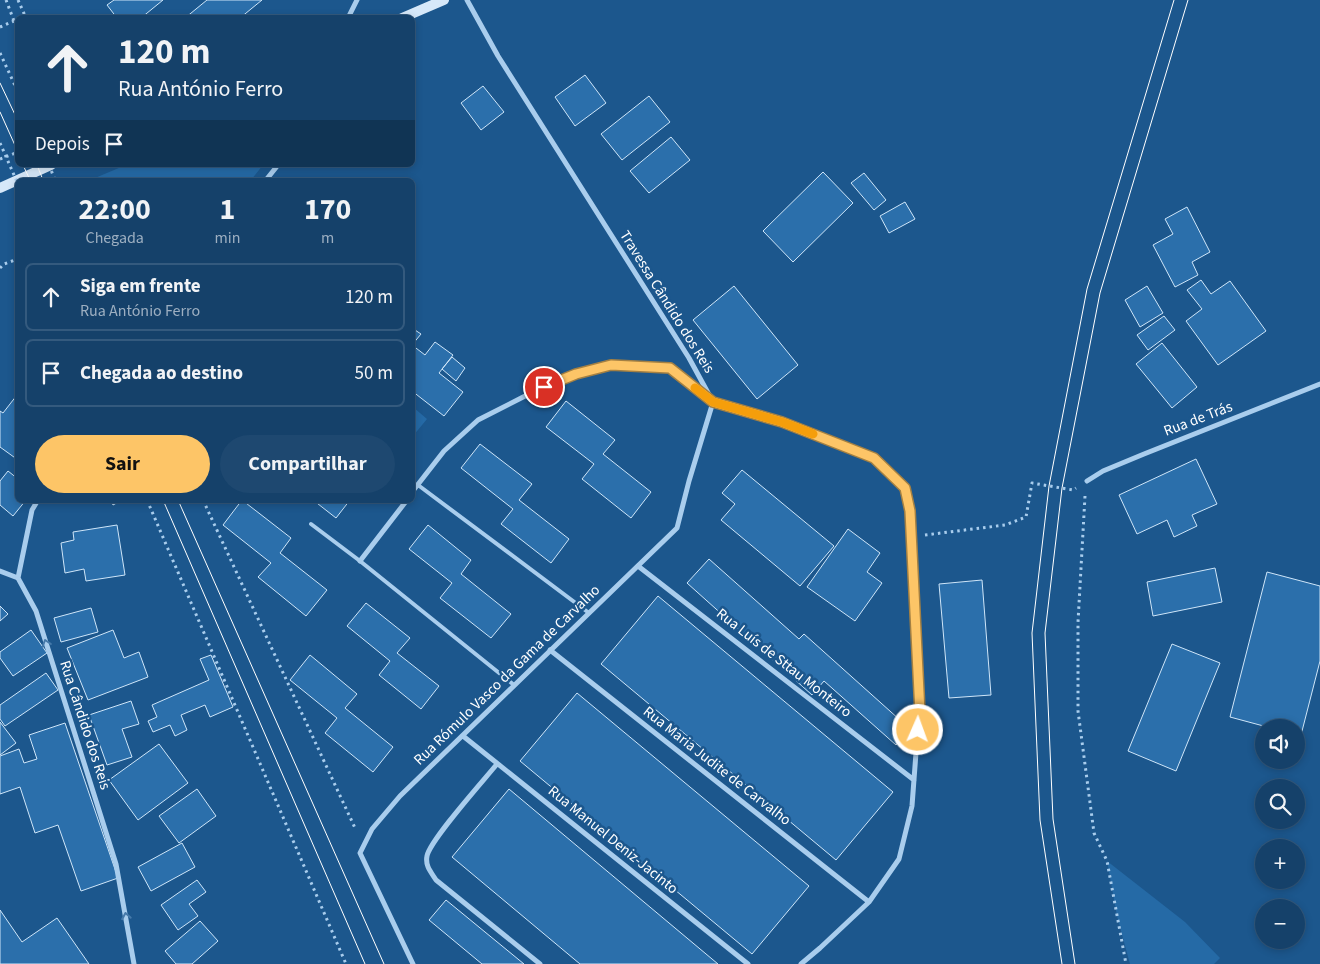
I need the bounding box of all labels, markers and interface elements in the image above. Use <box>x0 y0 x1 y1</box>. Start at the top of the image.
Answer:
text: 120 m <box>118 27 210 77</box>
icon: ahead <box>35 35 100 100</box>
text: Rua António Ferro <box>118 73 283 105</box>
icon: arrive <box>100 130 128 158</box>
text: Depois <box>35 131 90 158</box>
text: 22:00 <box>79 188 151 231</box>
text: 1 <box>219 188 235 231</box>
text: 170 <box>304 188 351 231</box>
text: Chegada <box>86 227 144 249</box>
text: min <box>214 227 240 249</box>
text: m <box>321 227 334 249</box>
street label: Travessa Cândido dos Reis <box>614 227 720 377</box>
text: Siga em frente <box>80 273 201 300</box>
icon: ahead <box>37 283 65 311</box>
text: 120 m <box>345 284 393 311</box>
text: Rua António Ferro <box>80 300 200 322</box>
icon: arrive <box>37 359 65 387</box>
text: Chegada ao destino <box>80 360 243 387</box>
text: 50 m <box>355 360 393 387</box>
pin <box>523 366 565 408</box>
icon: arrive <box>530 373 558 401</box>
street label: Rua de Trás <box>1161 396 1235 442</box>
button: Sair <box>35 435 210 493</box>
button: Compartilhar <box>220 435 395 493</box>
street label: Rua Rómulo Vasco da Gama de Carvalho <box>409 580 605 770</box>
street label: Rua Luís de Sttau Monteiro <box>712 603 856 723</box>
one-way arrow <box>42 639 52 647</box>
street label: Rua Cândido dos Reis <box>54 658 116 792</box>
street label: Rua Maria Judite de Carvalho <box>639 701 795 831</box>
position arrow <box>891 703 943 755</box>
map controls <box>1255 719 1305 949</box>
button: sound <box>1255 719 1305 769</box>
button: search <box>1255 779 1305 829</box>
street label: Rua Manuel Deniz-Jacinto <box>543 781 683 899</box>
button: + <box>1255 839 1305 889</box>
button: − <box>1255 899 1305 949</box>
one-way arrow <box>121 912 131 920</box>

